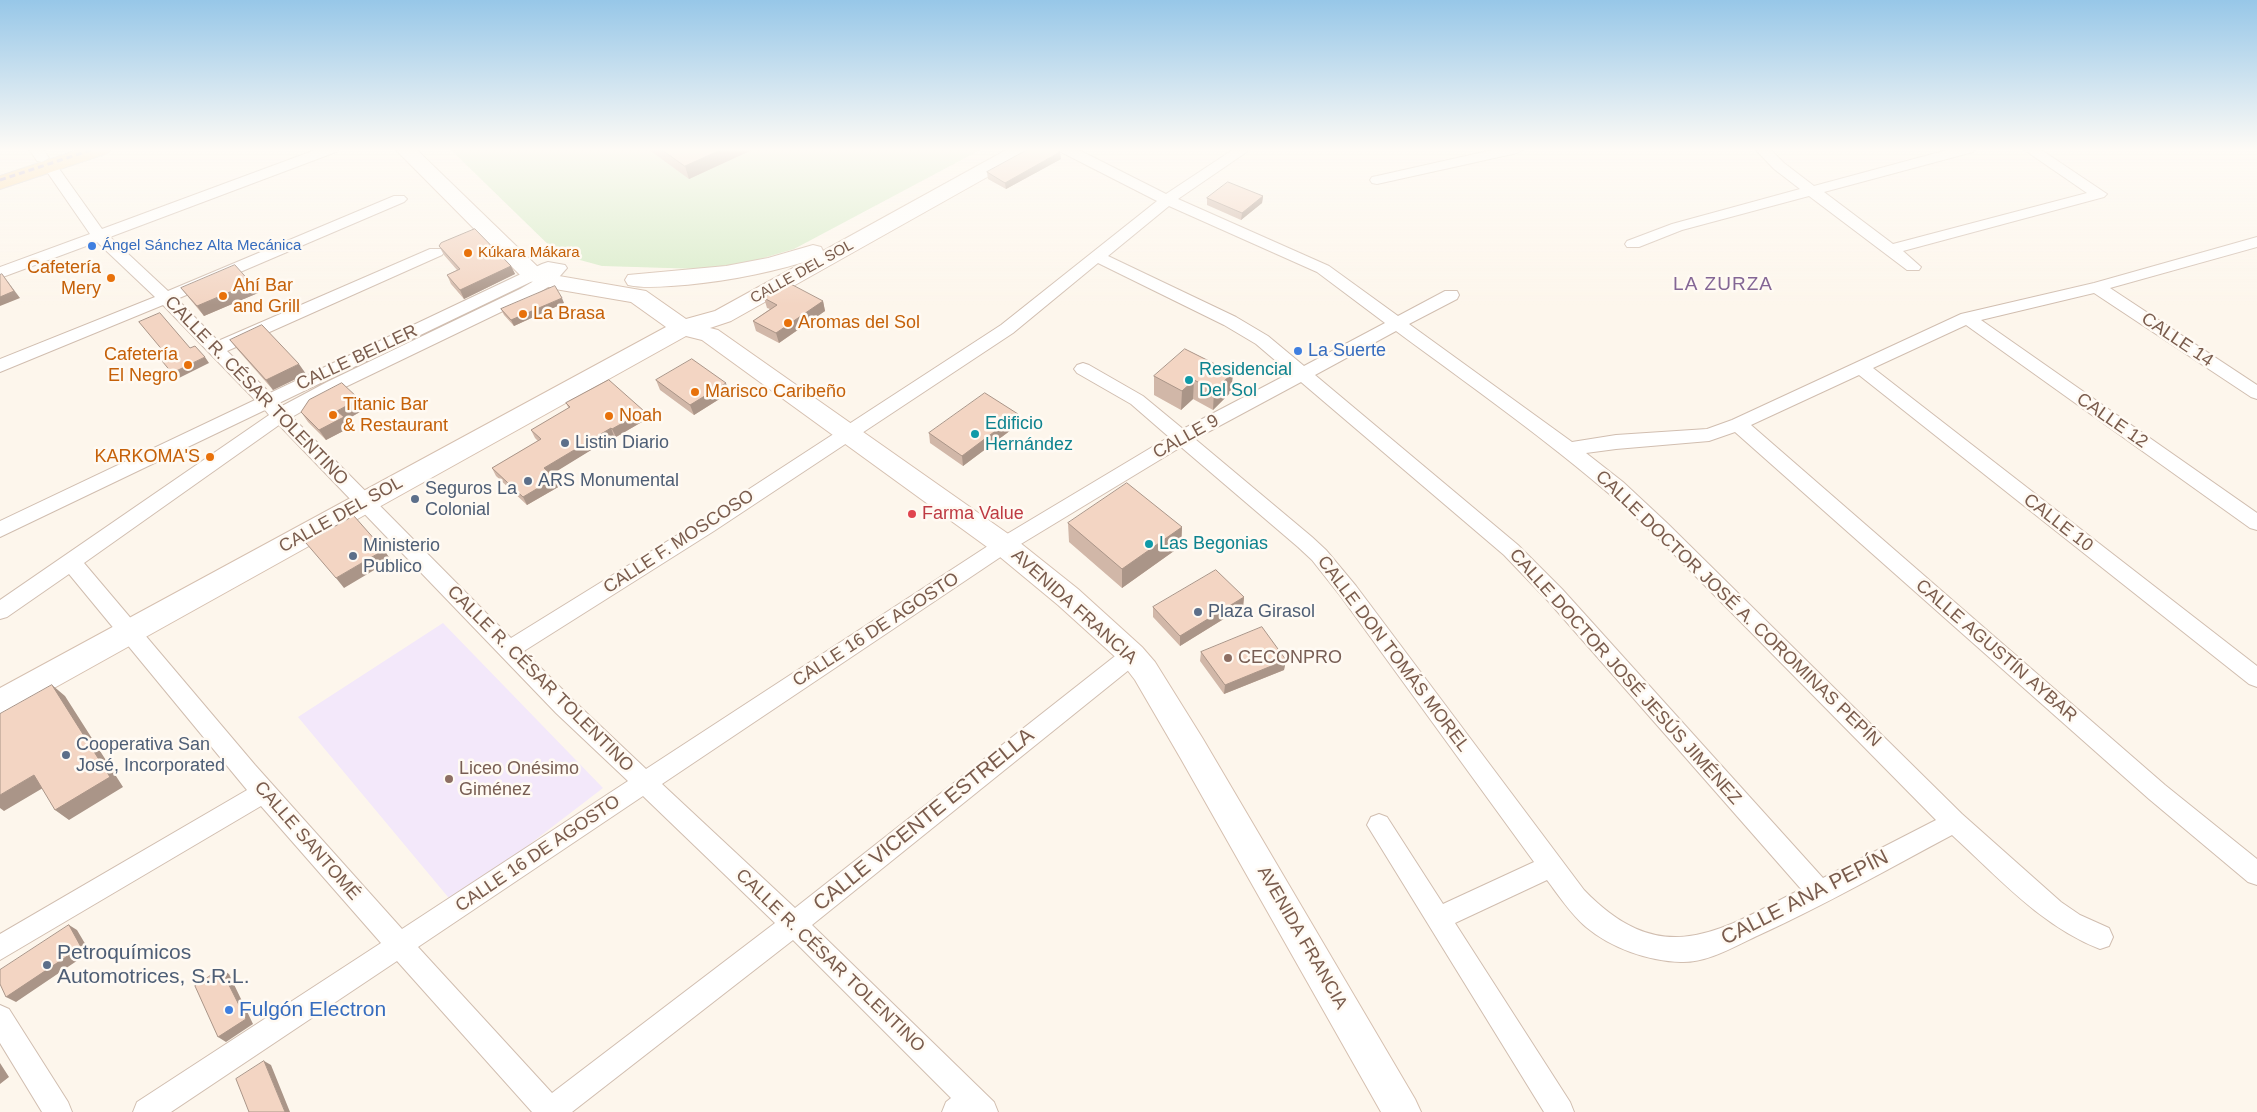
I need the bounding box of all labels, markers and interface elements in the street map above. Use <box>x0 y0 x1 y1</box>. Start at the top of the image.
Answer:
street label: CALLE DEL SOL <box>747 236 857 308</box>
place label: Ángel Sánchez Alta Mecánica <box>102 237 301 255</box>
marker: Ángel Sánchez Alta Mecánica <box>86 240 98 252</box>
place label: Kúkara Mákara <box>478 244 580 262</box>
marker: Kúkara Mákara <box>462 247 474 259</box>
place label: Cafetería Mery <box>27 257 101 300</box>
marker: Cafetería Mery <box>105 272 117 284</box>
district label: LA ZURZA <box>1672 274 1774 296</box>
place label: Ahí Bar and Grill <box>233 275 300 318</box>
marker: Ahí Bar and Grill <box>217 290 229 302</box>
street label: CALLE R. CÉSAR TOLENTINO <box>160 292 352 490</box>
place label: La Brasa <box>533 303 605 325</box>
marker: La Brasa <box>517 308 529 320</box>
street label: CALLE 14 <box>2137 308 2217 372</box>
place label: Aromas del Sol <box>798 312 920 334</box>
marker: Aromas del Sol <box>782 317 794 329</box>
street label: CALLE BELLER <box>293 321 421 395</box>
place label: La Suerte <box>1308 340 1386 362</box>
place label: Cafetería El Negro <box>104 344 178 386</box>
marker: La Suerte <box>1292 345 1304 357</box>
marker: Cafetería El Negro <box>182 359 194 371</box>
place label: Residencial Del Sol <box>1199 359 1292 402</box>
marker: Residencial Del Sol <box>1183 374 1195 386</box>
place label: Marisco Caribeño <box>705 381 846 403</box>
marker: Marisco Caribeño <box>689 386 701 398</box>
street label: CALLE 12 <box>2072 389 2152 453</box>
place label: Titanic Bar & Restaurant <box>343 394 448 436</box>
place label: Noah <box>619 405 662 427</box>
marker: Titanic Bar & Restaurant <box>327 409 339 421</box>
marker: Noah <box>603 410 615 422</box>
street label: CALLE 9 <box>1149 410 1223 464</box>
place label: Edificio Hernández <box>985 413 1073 456</box>
marker: Edificio Hernández <box>969 428 981 440</box>
place label: Listin Diario <box>575 432 669 454</box>
marker: Listin Diario <box>559 437 571 449</box>
place label: KARKOMA'S <box>95 446 200 468</box>
marker: KARKOMA'S <box>204 451 216 463</box>
street label: CALLE DOCTOR JOSÉ A. COROMINAS PEPÍN <box>1591 466 1885 752</box>
place label: ARS Monumental <box>538 470 679 492</box>
street label: CALLE DEL SOL <box>275 472 407 558</box>
marker: ARS Monumental <box>522 475 534 487</box>
place label: Seguros La Colonial <box>425 478 517 520</box>
street label: CALLE F. MOSCOSO <box>600 485 758 599</box>
street label: CALLE 10 <box>2019 489 2097 557</box>
marker: Seguros La Colonial <box>409 493 421 505</box>
place label: Farma Value <box>922 503 1024 525</box>
marker: Farma Value <box>906 508 918 520</box>
place label: Las Begonias <box>1159 533 1268 555</box>
place label: Ministerio Publico <box>363 535 440 578</box>
marker: Las Begonias <box>1143 538 1155 550</box>
street label: AVENIDA FRANCIA <box>1007 545 1141 669</box>
street label: CALLE DOCTOR JOSÉ JESÚS JIMÉNEZ <box>1504 545 1746 809</box>
marker: Ministerio Publico <box>347 550 359 562</box>
street label: CALLE DON TOMÁS MOREL <box>1312 552 1474 756</box>
street label: CALLE 16 DE AGOSTO <box>789 568 963 692</box>
street label: CALLE AGUSTÍN AYBAR <box>1911 575 2081 727</box>
street label: CALLE R. CÉSAR TOLENTINO <box>442 581 638 777</box>
place label: Plaza Girasol <box>1208 601 1315 623</box>
marker: Plaza Girasol <box>1192 606 1204 618</box>
place label: CECONPRO <box>1238 647 1342 669</box>
marker: CECONPRO <box>1222 652 1234 664</box>
street label: CALLE VICENTE ESTRELLA <box>809 723 1039 917</box>
place label: Cooperativa San José, Incorporated <box>76 734 225 776</box>
marker: Cooperativa San José, Incorporated <box>60 749 72 761</box>
place label: Liceo Onésimo Giménez <box>459 758 579 801</box>
marker: Liceo Onésimo Giménez <box>443 773 455 785</box>
street label: CALLE SANTOMÉ <box>249 777 365 905</box>
street label: CALLE 16 DE AGOSTO <box>452 791 624 917</box>
street label: CALLE ANA PEPÍN <box>1717 845 1893 951</box>
street label: AVENIDA FRANCIA <box>1252 863 1352 1013</box>
street label: CALLE R. CÉSAR TOLENTINO <box>731 865 929 1057</box>
place label: Petroquímicos Automotrices, S.R.L. <box>57 940 250 990</box>
marker: Petroquímicos Automotrices, S.R.L. <box>41 959 53 971</box>
place label: Fulgón Electron <box>239 997 386 1023</box>
marker: Fulgón Electron <box>223 1004 235 1016</box>

